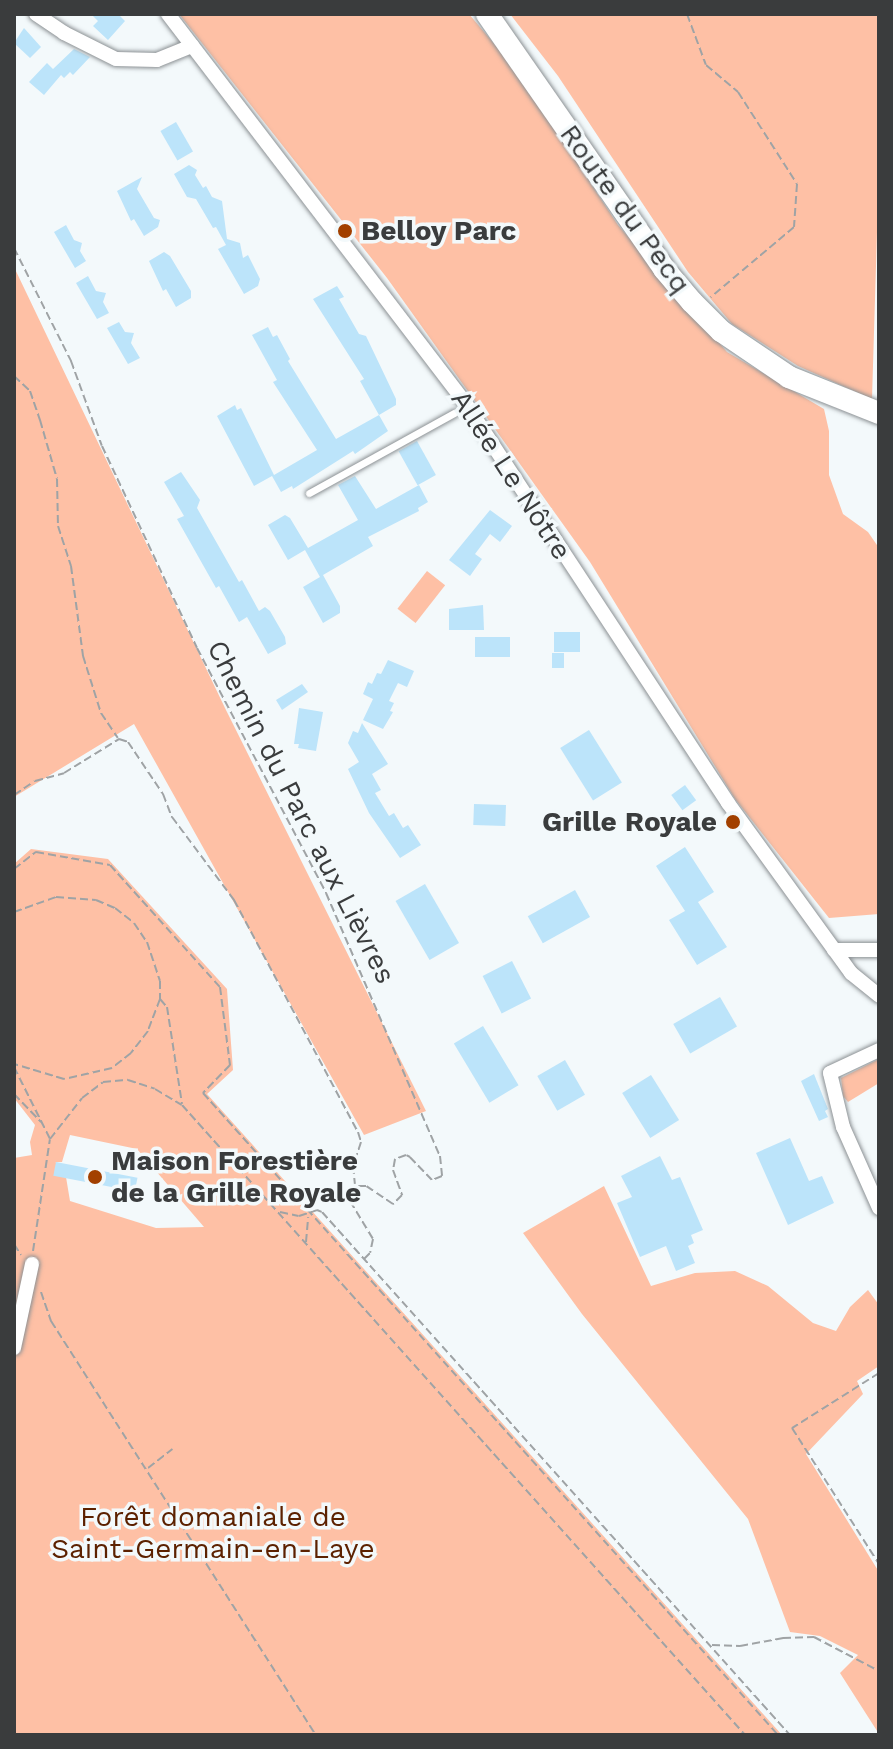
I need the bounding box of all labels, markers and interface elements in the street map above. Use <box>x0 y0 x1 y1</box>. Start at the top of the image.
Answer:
street label: Route du Pecq <box>553 118 697 300</box>
place label: Belloy Parc <box>361 214 517 248</box>
marker: Belloy Parc <box>336 222 354 240</box>
street label: Allée Le Nôtre <box>444 384 578 566</box>
street label: Chemin du Parc aux Lièvres <box>199 635 403 989</box>
place label: Grille Royale <box>542 805 717 839</box>
marker: Grille Royale <box>724 813 742 831</box>
place label: Maison Forestière de la Grille Royale <box>111 1144 361 1210</box>
marker: Maison Forestière de la Grille Royale <box>86 1168 104 1186</box>
park label: Forêt domaniale de Saint-Germain-en-Laye <box>51 1500 375 1566</box>

